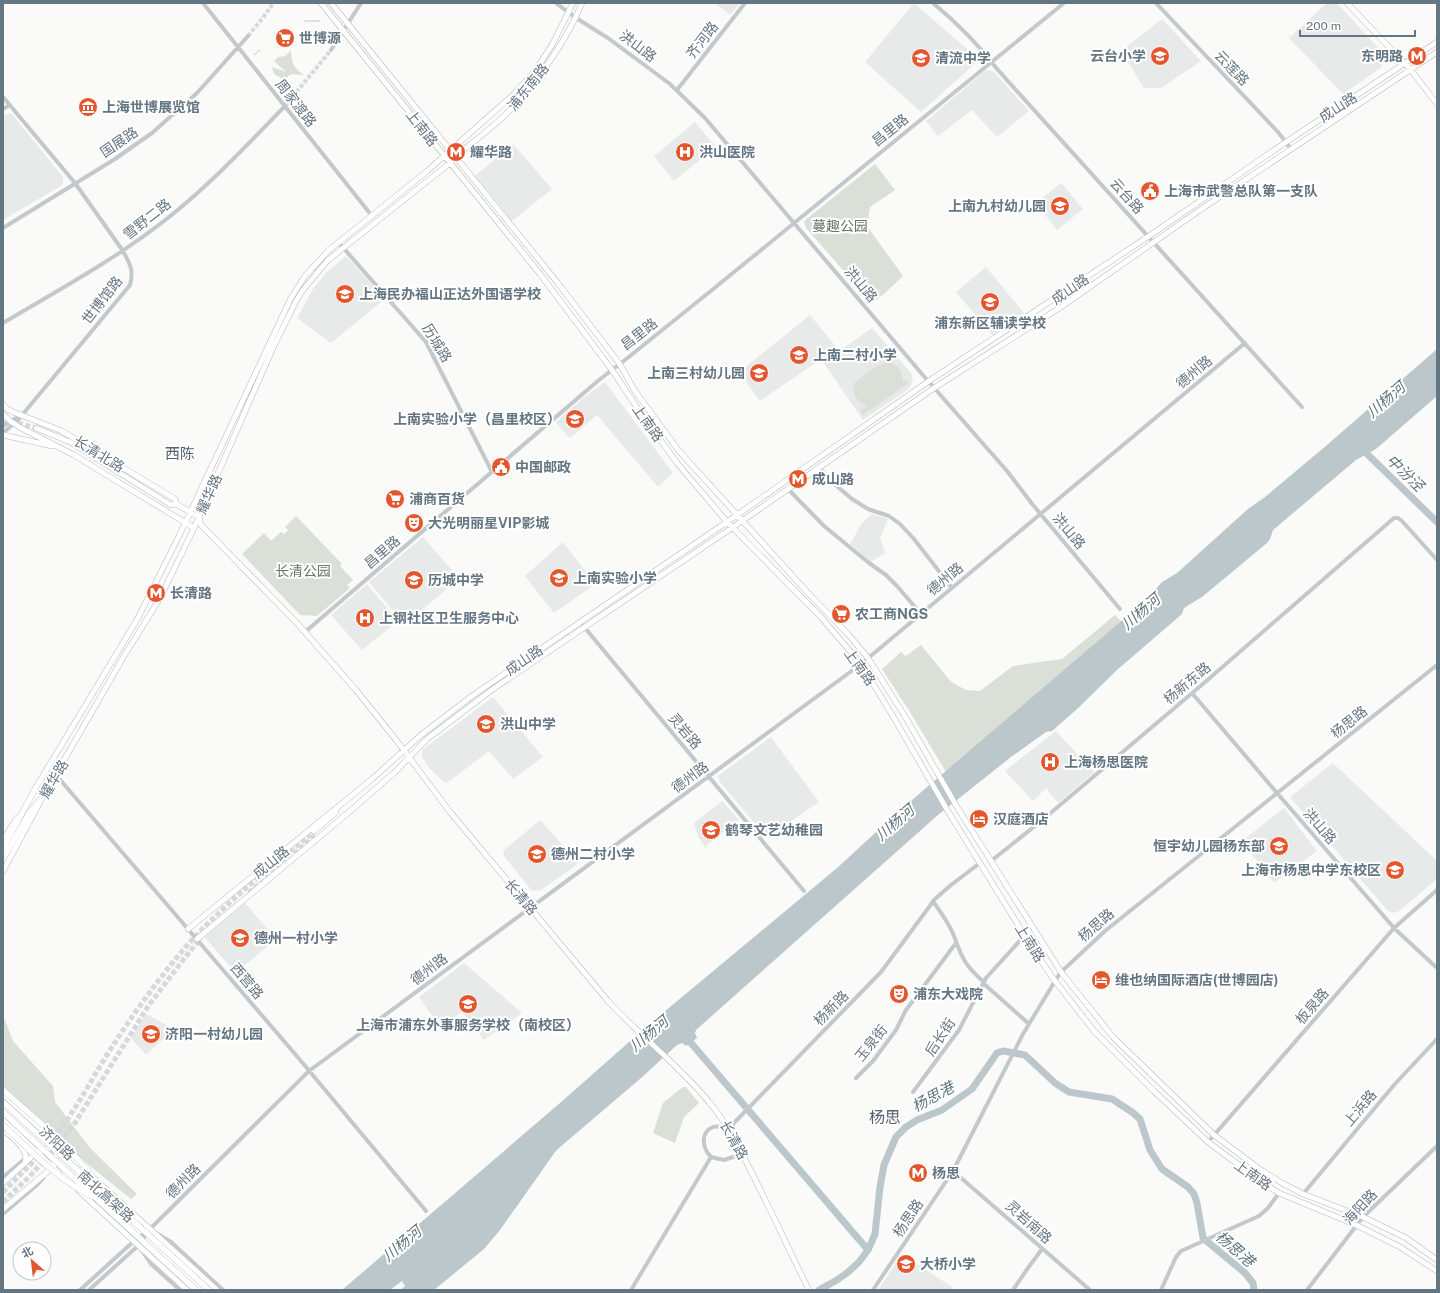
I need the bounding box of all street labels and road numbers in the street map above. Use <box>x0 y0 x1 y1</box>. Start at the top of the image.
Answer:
street label: 齐河路 <box>683 19 721 61</box>
street label: 洪山路 <box>616 27 660 65</box>
street label: 云莲路 <box>1212 47 1252 89</box>
street label: 浦东南路 <box>504 60 552 114</box>
street label: 周家渡路 <box>272 76 320 130</box>
street label: 成山路 <box>1316 89 1360 125</box>
street label: 上南路 <box>403 107 441 149</box>
street label: 昌里路 <box>869 111 911 149</box>
street label: 国展路 <box>97 124 141 160</box>
street label: 云台路 <box>1107 175 1147 217</box>
street label: 雪野二路 <box>120 195 174 243</box>
street label: 洪山路 <box>841 263 881 305</box>
street label: 成山路 <box>1048 271 1092 307</box>
street label: 世博馆路 <box>78 273 126 327</box>
street label: 昌里路 <box>618 315 660 353</box>
street label: 历城路 <box>419 321 455 365</box>
street label: 德州路 <box>1173 352 1215 392</box>
street label: 上南路 <box>629 401 667 445</box>
street label: 长清北路 <box>71 433 127 475</box>
street label: 耀华路 <box>193 472 225 516</box>
street label: 洪山路 <box>1049 510 1089 552</box>
street label: 昌里路 <box>361 532 403 572</box>
street label: 德州路 <box>924 559 966 599</box>
street label: 成山路 <box>502 642 546 678</box>
street label: 上南路 <box>841 645 879 689</box>
street label: 杨新东路 <box>1160 659 1214 707</box>
street label: 杨思路 <box>1328 703 1370 741</box>
street label: 灵岩路 <box>665 710 705 752</box>
street label: 耀华路 <box>37 757 71 801</box>
street label: 德州路 <box>668 758 712 796</box>
street label: 洪山路 <box>1300 805 1340 847</box>
street label: 成山路 <box>250 843 292 881</box>
street label: 长清路 <box>501 876 541 918</box>
street label: 杨思路 <box>1075 905 1117 945</box>
street label: 上南路 <box>1012 921 1048 965</box>
street label: 德州路 <box>407 950 451 988</box>
street label: 西营路 <box>227 960 267 1002</box>
street label: 板泉路 <box>1292 985 1332 1027</box>
street label: 杨新路 <box>810 987 852 1029</box>
street label: 后长街 <box>922 1015 958 1059</box>
street label: 玉泉街 <box>852 1022 890 1064</box>
street label: 上浜路 <box>1340 1087 1380 1129</box>
street label: 长清路 <box>717 1118 751 1162</box>
street label: 济阳路 <box>36 1123 78 1163</box>
street label: 上南路 <box>1231 1156 1275 1194</box>
street label: 德州路 <box>162 1160 204 1202</box>
street label: 南北高架路 <box>75 1167 137 1225</box>
street label: 海阳路 <box>1340 1186 1380 1228</box>
street label: 杨思路 <box>890 1196 926 1240</box>
street label: 灵岩南路 <box>1003 1197 1055 1247</box>

